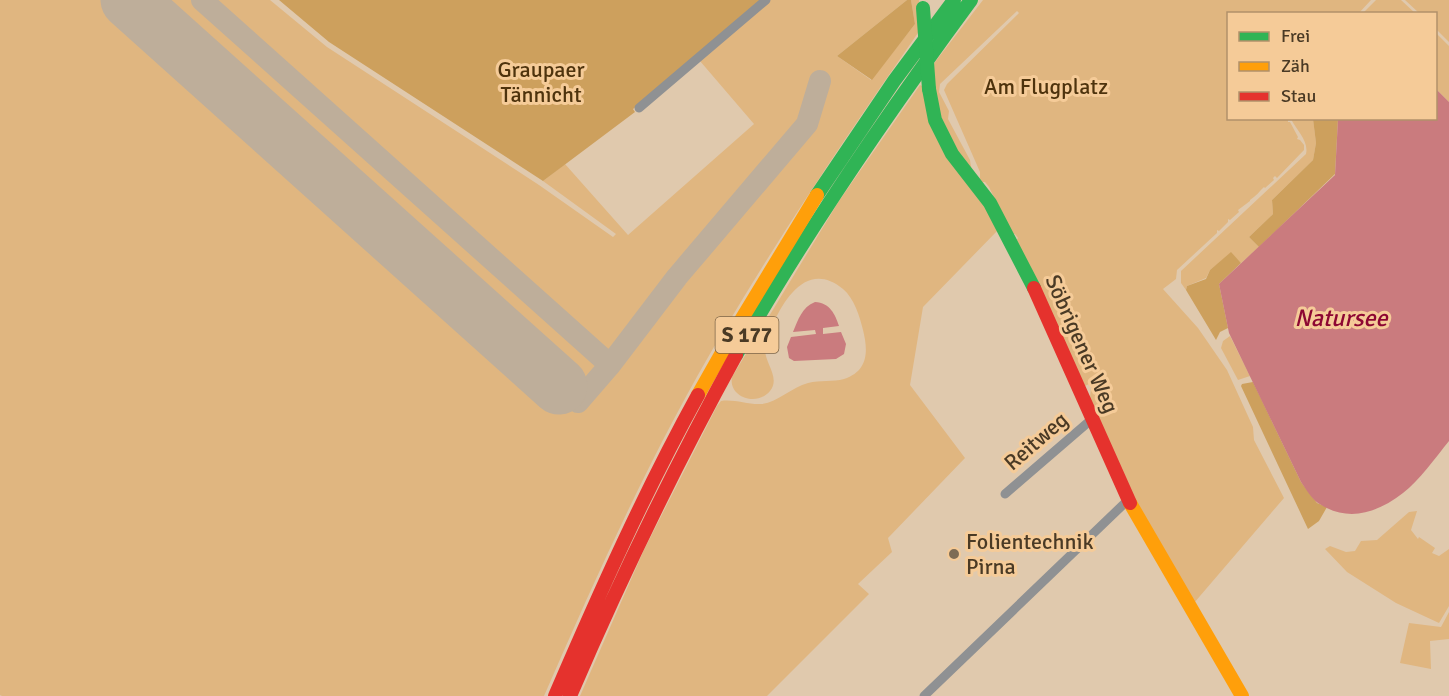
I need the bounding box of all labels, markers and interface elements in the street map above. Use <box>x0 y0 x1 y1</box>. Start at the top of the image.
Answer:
legend <box>1227 12 1437 120</box>
text: Frei <box>1281 25 1310 47</box>
text: Zäh <box>1281 55 1310 77</box>
park label: Graupaer Tännicht <box>497 56 585 108</box>
park label: Am Flugplatz <box>984 73 1108 100</box>
text: Stau <box>1281 85 1316 107</box>
street label: Söbrigener Weg <box>1039 271 1125 417</box>
water label: Natursee <box>1294 303 1389 333</box>
road number: S 177 <box>716 317 778 353</box>
street label: Reitweg <box>999 406 1073 476</box>
place label: Folientechnik Pirna <box>966 528 1093 580</box>
marker: Folientechnik Pirna <box>947 547 961 561</box>

